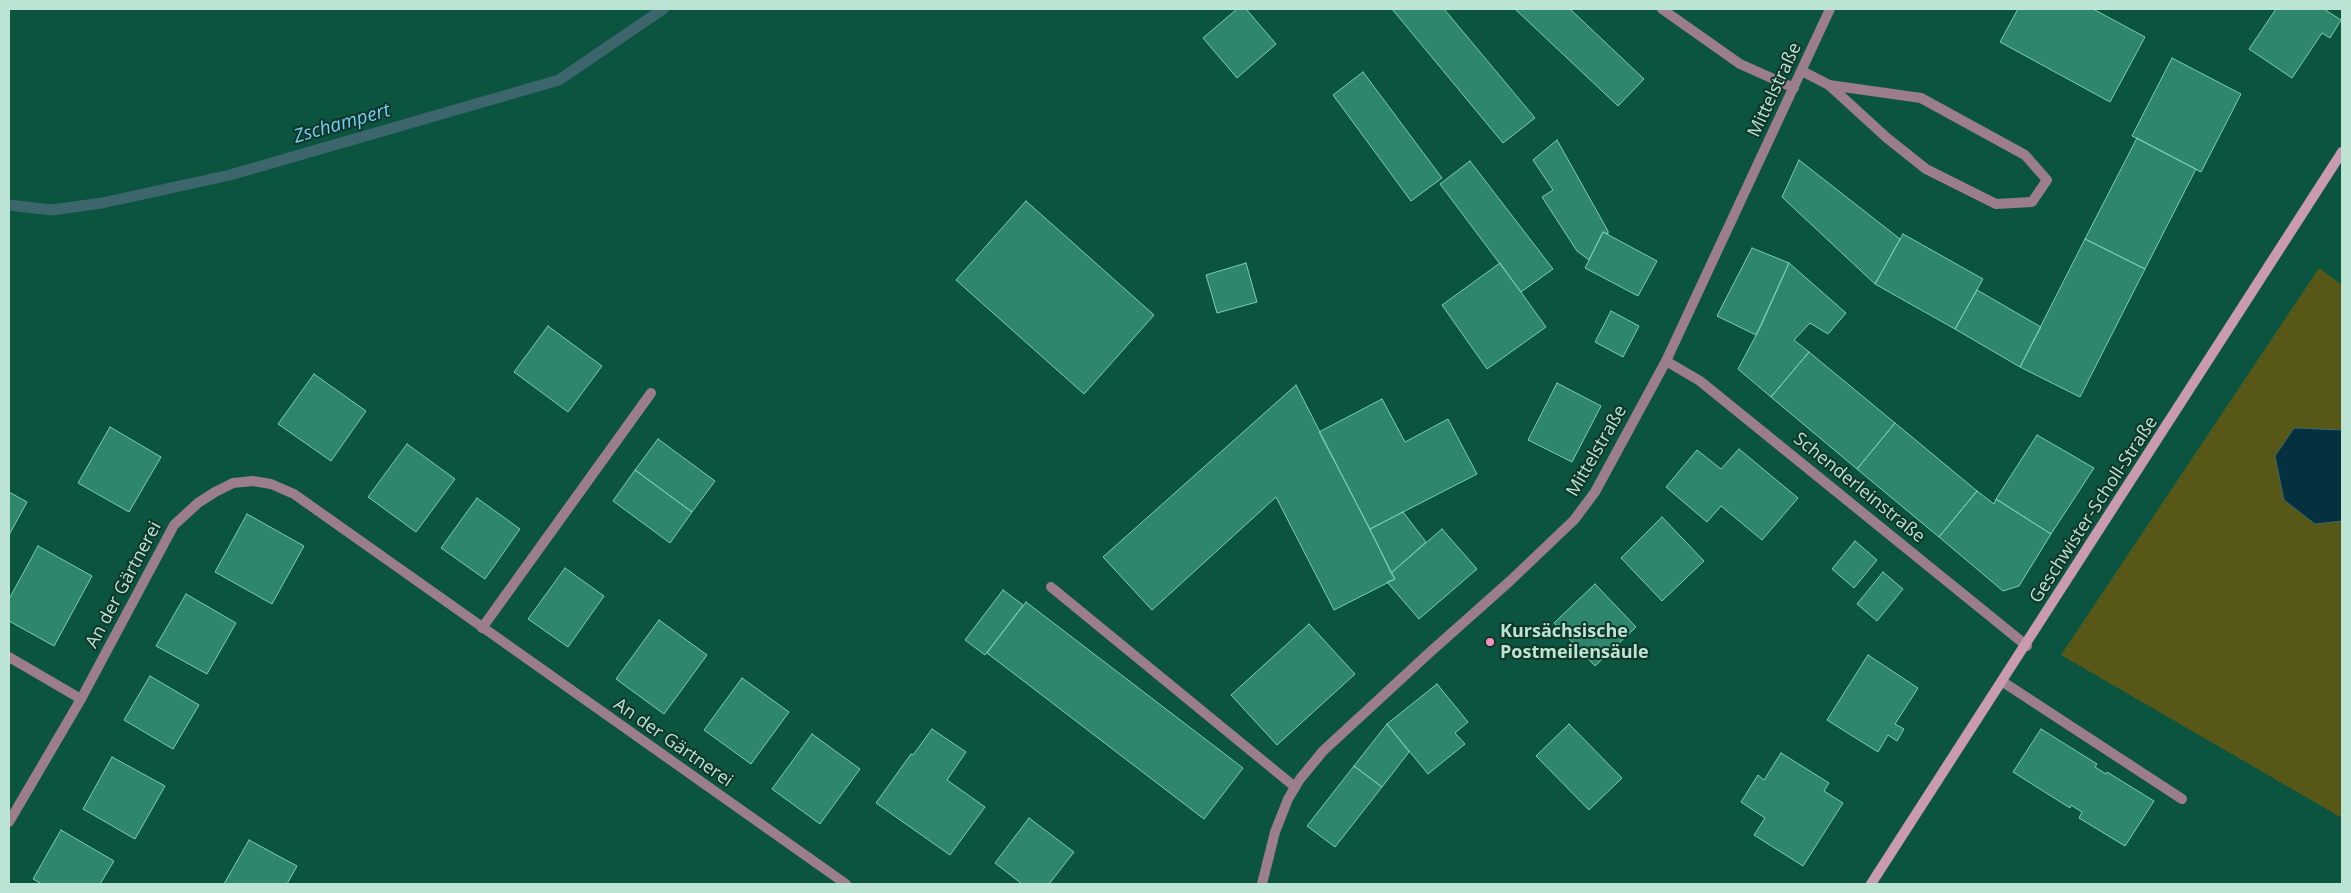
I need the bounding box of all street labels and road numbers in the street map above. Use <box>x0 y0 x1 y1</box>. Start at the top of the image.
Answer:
street label: Mittelstraße <box>1744 39 1806 141</box>
street label: Mittelstraße <box>1562 401 1632 501</box>
street label: Geschwister-Scholl-Straße <box>2025 413 2163 607</box>
street label: Schenderleinstraße <box>1789 428 1929 548</box>
street label: An der Gärtnerei <box>82 518 166 652</box>
street label: An der Gärtnerei <box>609 694 737 792</box>

